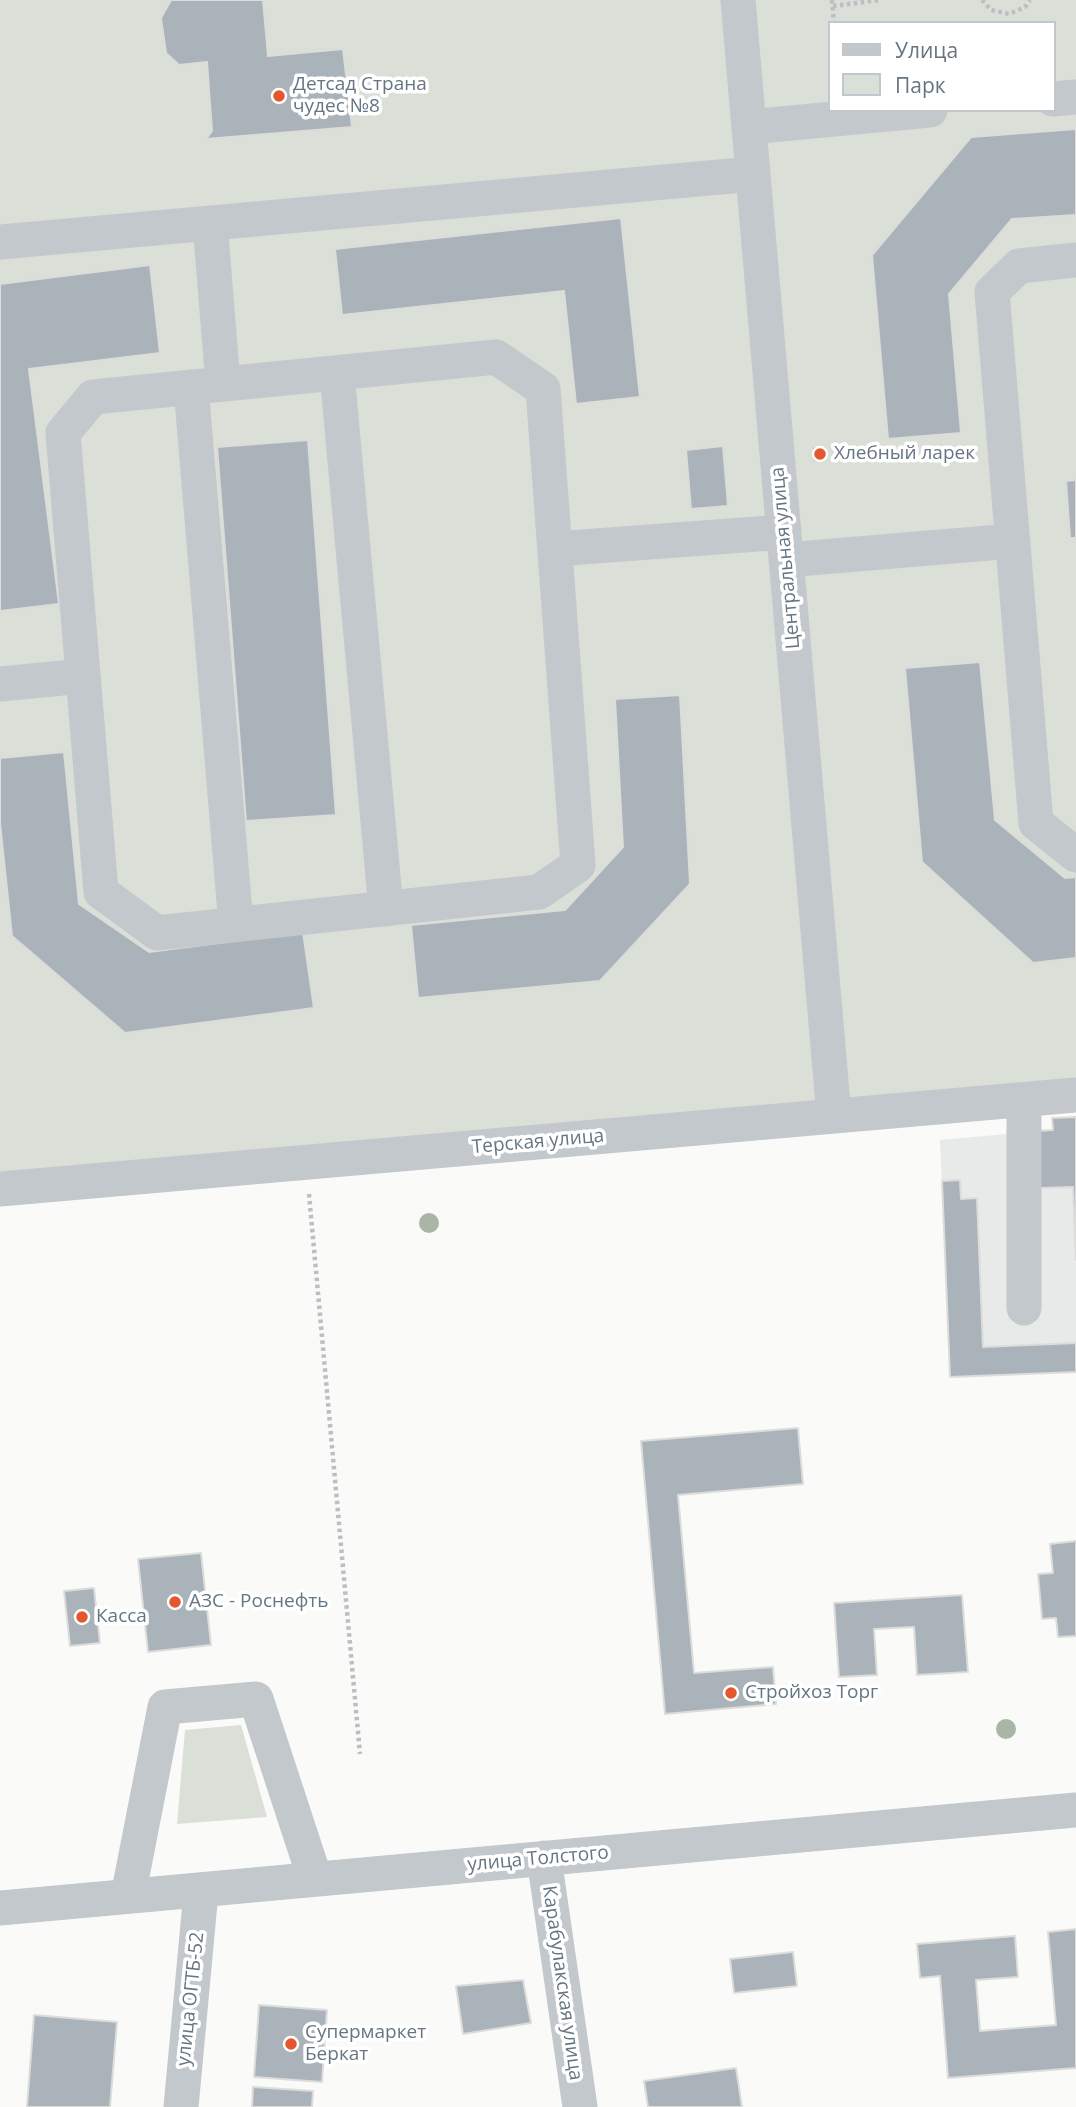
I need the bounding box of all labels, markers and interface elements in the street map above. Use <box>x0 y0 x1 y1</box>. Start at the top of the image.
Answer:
legend <box>828 21 1055 112</box>
text: Улица <box>895 36 958 64</box>
text: Парк <box>895 71 946 99</box>
place label: Детсад Страна чудес №8 <box>293 74 427 118</box>
marker: Детсад Страна чудес №8 <box>271 88 287 104</box>
place label: Хлебный ларек <box>834 443 975 465</box>
marker: Хлебный ларек <box>812 446 828 462</box>
street label: Центральная улица <box>767 466 805 650</box>
street label: Терская улица <box>471 1125 605 1159</box>
place label: АЗС - Роснефть <box>189 1591 328 1613</box>
marker: АЗС - Роснефть <box>167 1594 183 1610</box>
place label: Касса <box>96 1606 147 1628</box>
marker: Касса <box>74 1609 90 1625</box>
place label: Стройхоз Торг <box>745 1682 878 1704</box>
marker: Стройхоз Торг <box>723 1685 739 1701</box>
street label: улица Толстого <box>466 1841 610 1877</box>
street label: Карабулакская улица <box>537 1884 587 2082</box>
street label: улица ОГТБ-52 <box>173 1931 209 2067</box>
place label: Супермаркет Беркат <box>305 2022 426 2066</box>
marker: Супермаркет Беркат <box>283 2036 299 2052</box>

